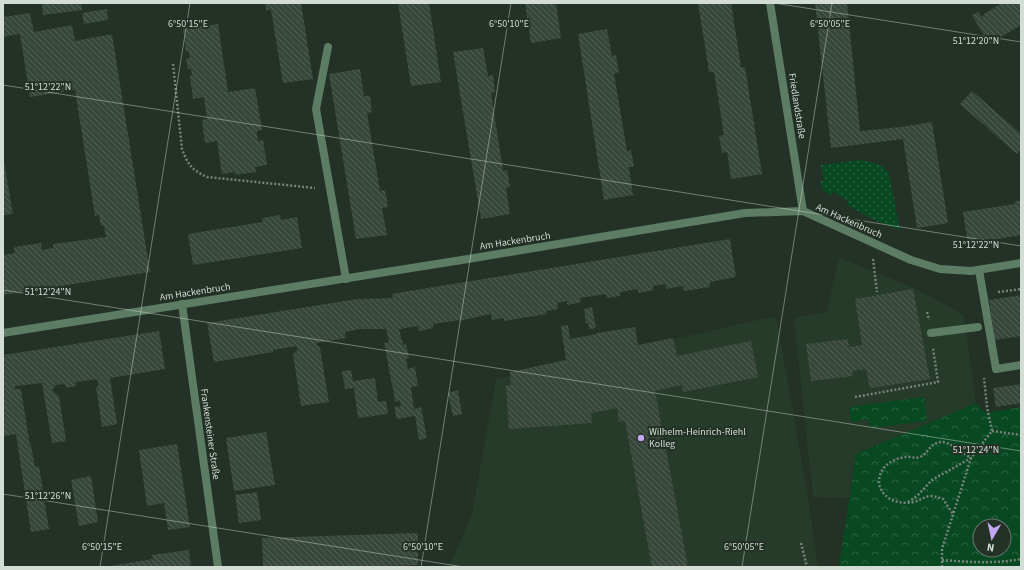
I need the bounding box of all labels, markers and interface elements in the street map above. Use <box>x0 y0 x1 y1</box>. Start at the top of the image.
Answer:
text: 6°50'15"E <box>168 17 208 31</box>
text: 6°50'10"E <box>489 17 529 31</box>
text: 6°50'05"E <box>810 17 850 31</box>
text: 51°12'20"N <box>953 34 999 48</box>
street label: Friedlandstraße <box>785 72 809 140</box>
text: 51°12'22"N <box>25 80 71 94</box>
street label: Am Hackenbruch <box>814 200 884 242</box>
street label: Am Hackenbruch <box>479 228 551 254</box>
text: 51°12'22"N <box>953 238 999 252</box>
street label: Am Hackenbruch <box>159 279 231 305</box>
text: 51°12'24"N <box>25 285 71 299</box>
street label: Frankensteiner Straße <box>197 388 223 480</box>
place label: Wilhelm-Heinrich-Riehl Kolleg <box>649 425 746 451</box>
marker: Wilhelm-Heinrich-Riehl Kolleg <box>636 433 646 443</box>
text: 51°12'24"N <box>953 443 999 457</box>
text: 51°12'26"N <box>25 489 71 503</box>
north arrow <box>972 518 1012 558</box>
text: N <box>986 539 995 555</box>
text: 6°50'15"E <box>82 540 122 554</box>
text: 6°50'10"E <box>403 540 443 554</box>
text: 6°50'05"E <box>724 540 764 554</box>

